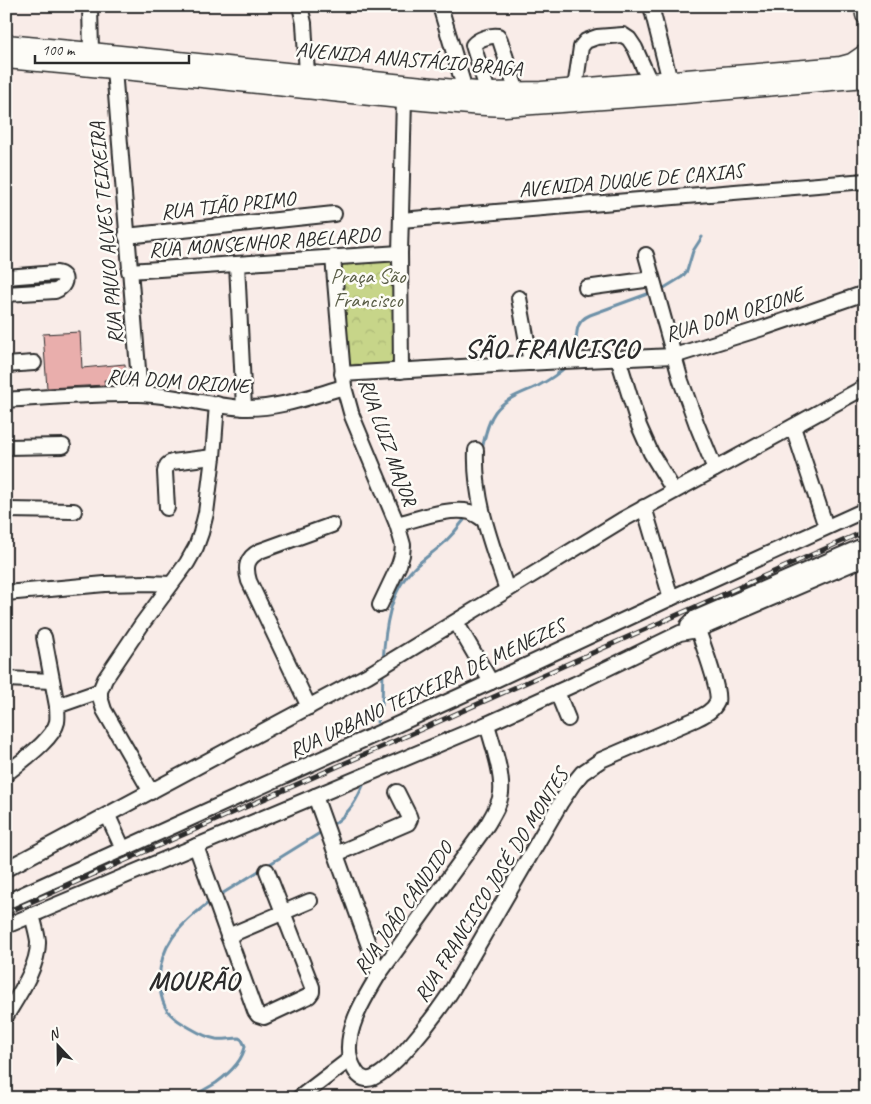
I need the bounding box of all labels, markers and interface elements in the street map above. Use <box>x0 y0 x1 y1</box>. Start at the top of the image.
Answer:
scale bar <box>35 32 189 64</box>
street label: AVENIDA ANASTÁCIO BRAGA <box>295 36 525 82</box>
text: 100 m <box>42 41 76 60</box>
street label: RUA PAULO ALVES TEIXEIRA <box>83 120 129 345</box>
street label: AVENIDA DUQUE DE CAXIAS <box>518 157 747 203</box>
street label: RUA TIÃO PRIMO <box>160 185 299 225</box>
street label: RUA MONSENHOR ABELARDO <box>148 221 383 263</box>
park label: Praça São Francisco <box>331 263 407 313</box>
street label: RUA DOM ORIONE <box>662 280 809 347</box>
district label: SÃO FRANCISCO <box>465 332 642 365</box>
street label: RUA DOM ORIONE <box>106 363 253 399</box>
street label: RUA LUIZ MAJOR <box>353 375 424 511</box>
street label: RUA URBANO TEIXEIRA DE MENEZES <box>285 611 572 764</box>
street label: RUA FRANCISCO JOSÉ DO MONTES <box>408 761 575 1007</box>
street label: RUA JOÃO CÂNDIDO <box>348 835 460 979</box>
district label: MOURÃO <box>148 964 242 997</box>
north arrow <box>32 1022 82 1072</box>
text: N <box>46 1024 63 1044</box>

